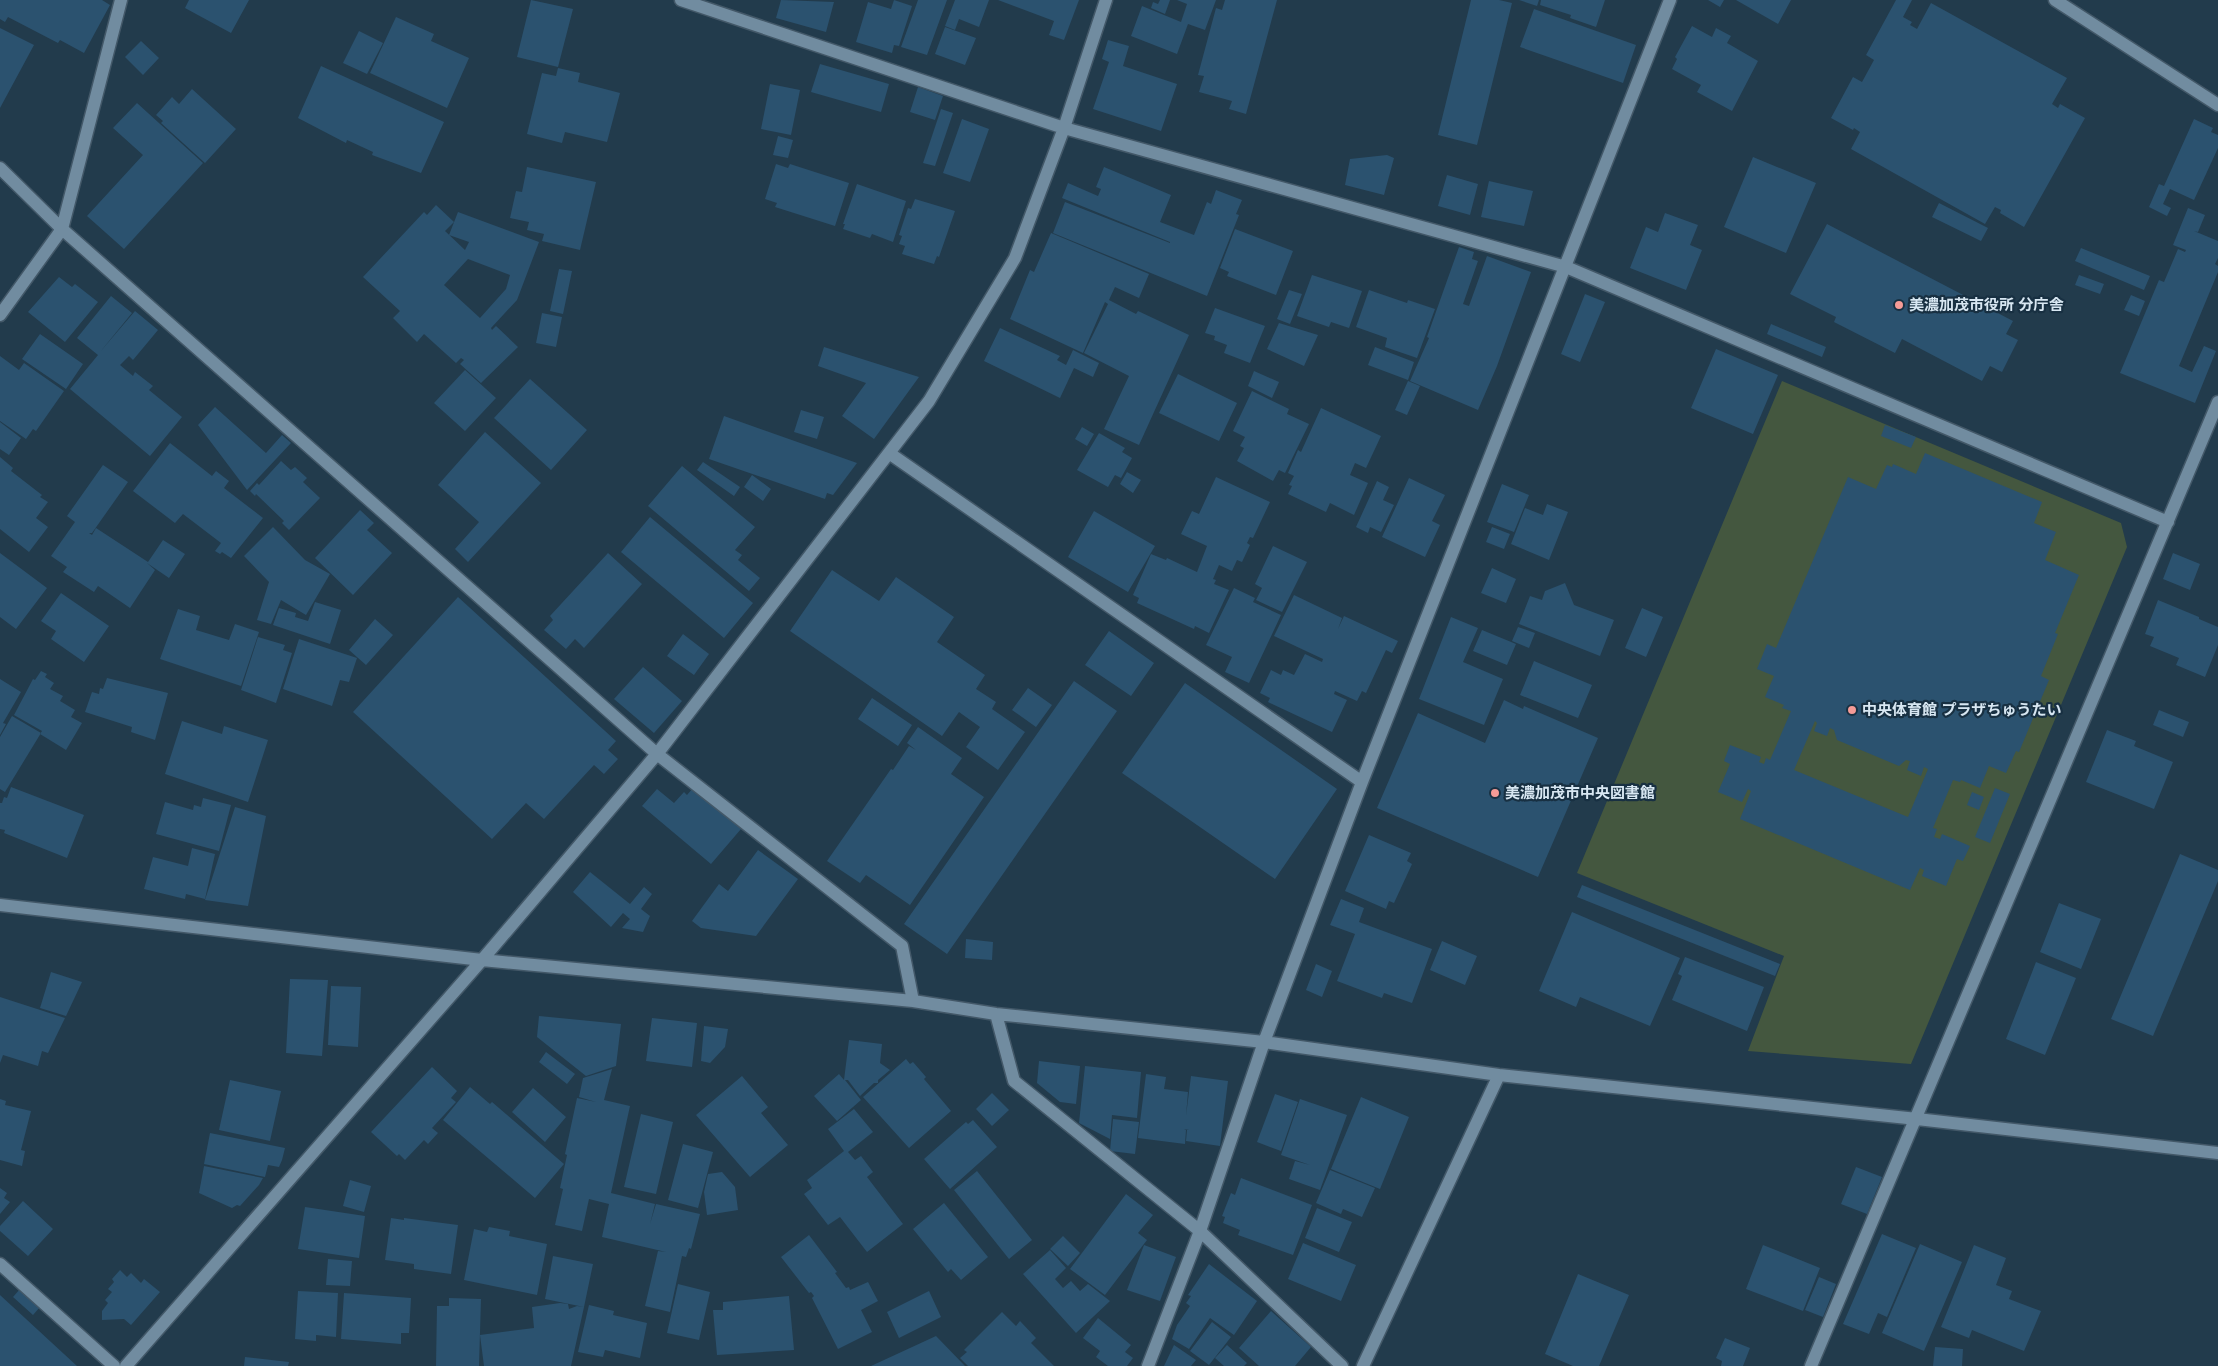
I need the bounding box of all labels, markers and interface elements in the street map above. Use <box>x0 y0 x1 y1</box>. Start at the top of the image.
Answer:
place label: 美濃加茂市役所 分庁舎 <box>1909 294 2065 316</box>
marker: 美濃加茂市役所 分庁舎 <box>1893 299 1905 311</box>
place label: 中央体育館 プラザちゅうたい <box>1862 699 2062 721</box>
marker: 中央体育館 プラザちゅうたい <box>1846 704 1858 716</box>
place label: 美濃加茂市中央図書館 <box>1505 782 1655 804</box>
marker: 美濃加茂市中央図書館 <box>1489 787 1501 799</box>

